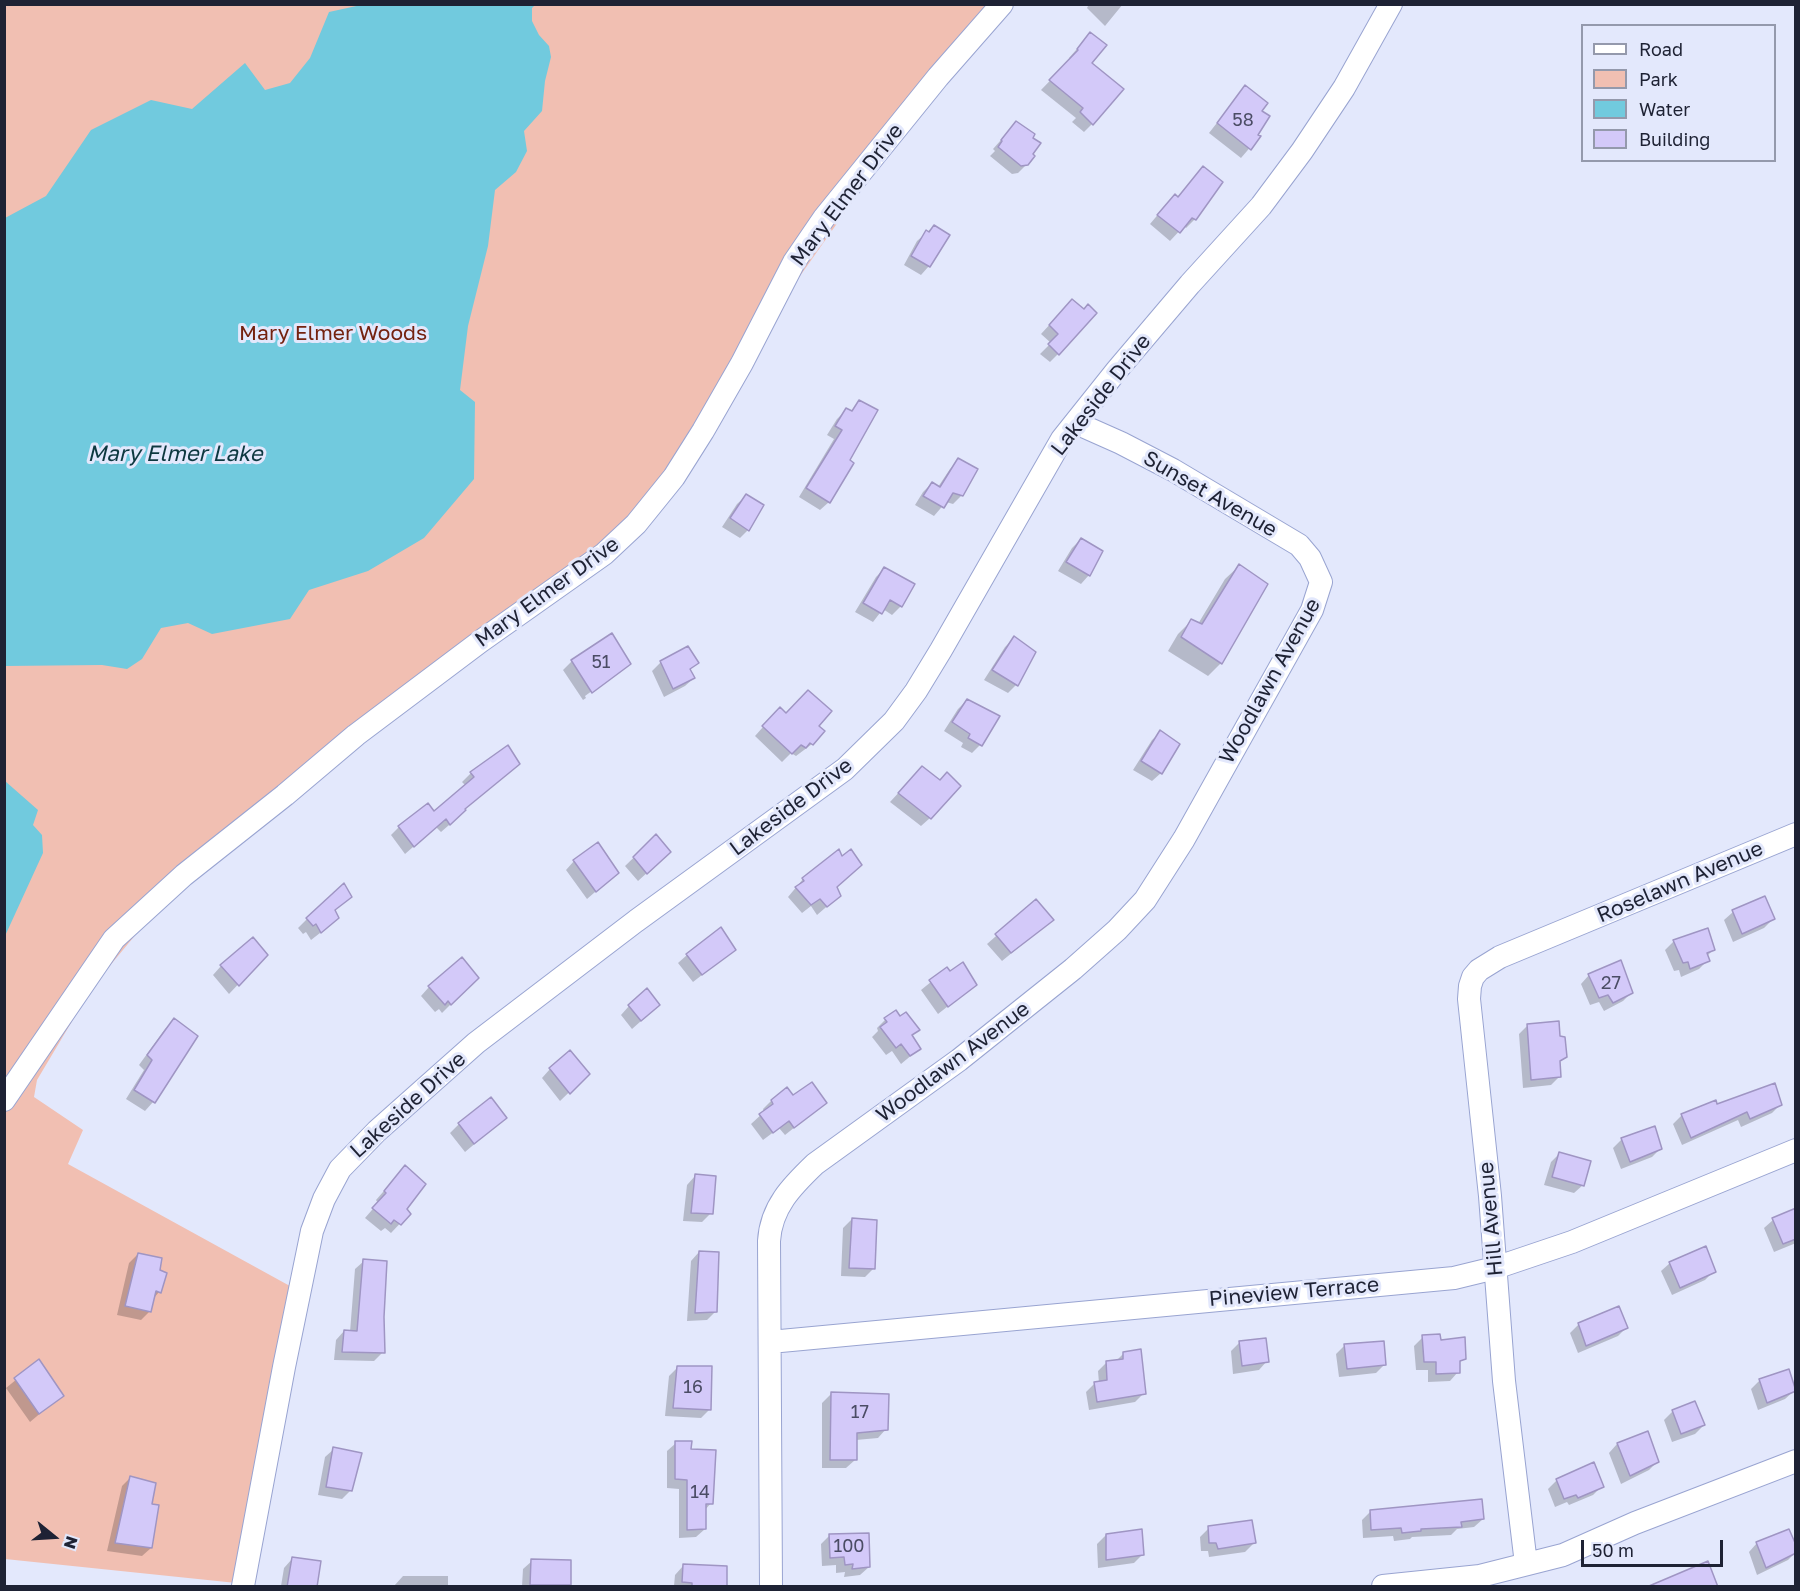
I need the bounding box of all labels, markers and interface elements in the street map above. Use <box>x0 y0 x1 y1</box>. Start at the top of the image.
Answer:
legend <box>1581 24 1776 162</box>
text: Road <box>1639 38 1683 60</box>
text: Park <box>1639 68 1678 90</box>
text: Water <box>1639 98 1690 120</box>
house number: 58 <box>1232 109 1254 131</box>
street label: Mary Elmer Drive <box>785 119 909 271</box>
text: Building <box>1639 128 1710 150</box>
park label: Mary Elmer Woods <box>239 320 427 346</box>
street label: Lakeside Drive <box>1046 329 1156 461</box>
water label: Mary Elmer Lake <box>87 441 263 467</box>
street label: Sunset Avenue <box>1139 446 1281 542</box>
street label: Mary Elmer Drive <box>470 531 624 653</box>
street label: Woodlawn Avenue <box>1214 594 1326 768</box>
house number: 51 <box>591 651 611 673</box>
street label: Lakeside Drive <box>725 753 857 861</box>
street label: Roselawn Avenue <box>1593 836 1767 928</box>
house number: 27 <box>1601 972 1621 994</box>
street label: Woodlawn Avenue <box>871 996 1035 1128</box>
street label: Lakeside Drive <box>345 1047 471 1163</box>
street label: Hill Avenue <box>1473 1161 1509 1277</box>
street label: Pineview Terrace <box>1208 1272 1380 1312</box>
house number: 16 <box>683 1376 703 1398</box>
house number: 17 <box>851 1401 869 1423</box>
house number: 14 <box>690 1481 710 1503</box>
north arrow <box>24 1507 84 1567</box>
scale bar <box>1584 1528 1726 1566</box>
text: N <box>60 1534 83 1551</box>
house number: 100 <box>833 1535 865 1557</box>
text: 50 m <box>1592 1539 1634 1561</box>

